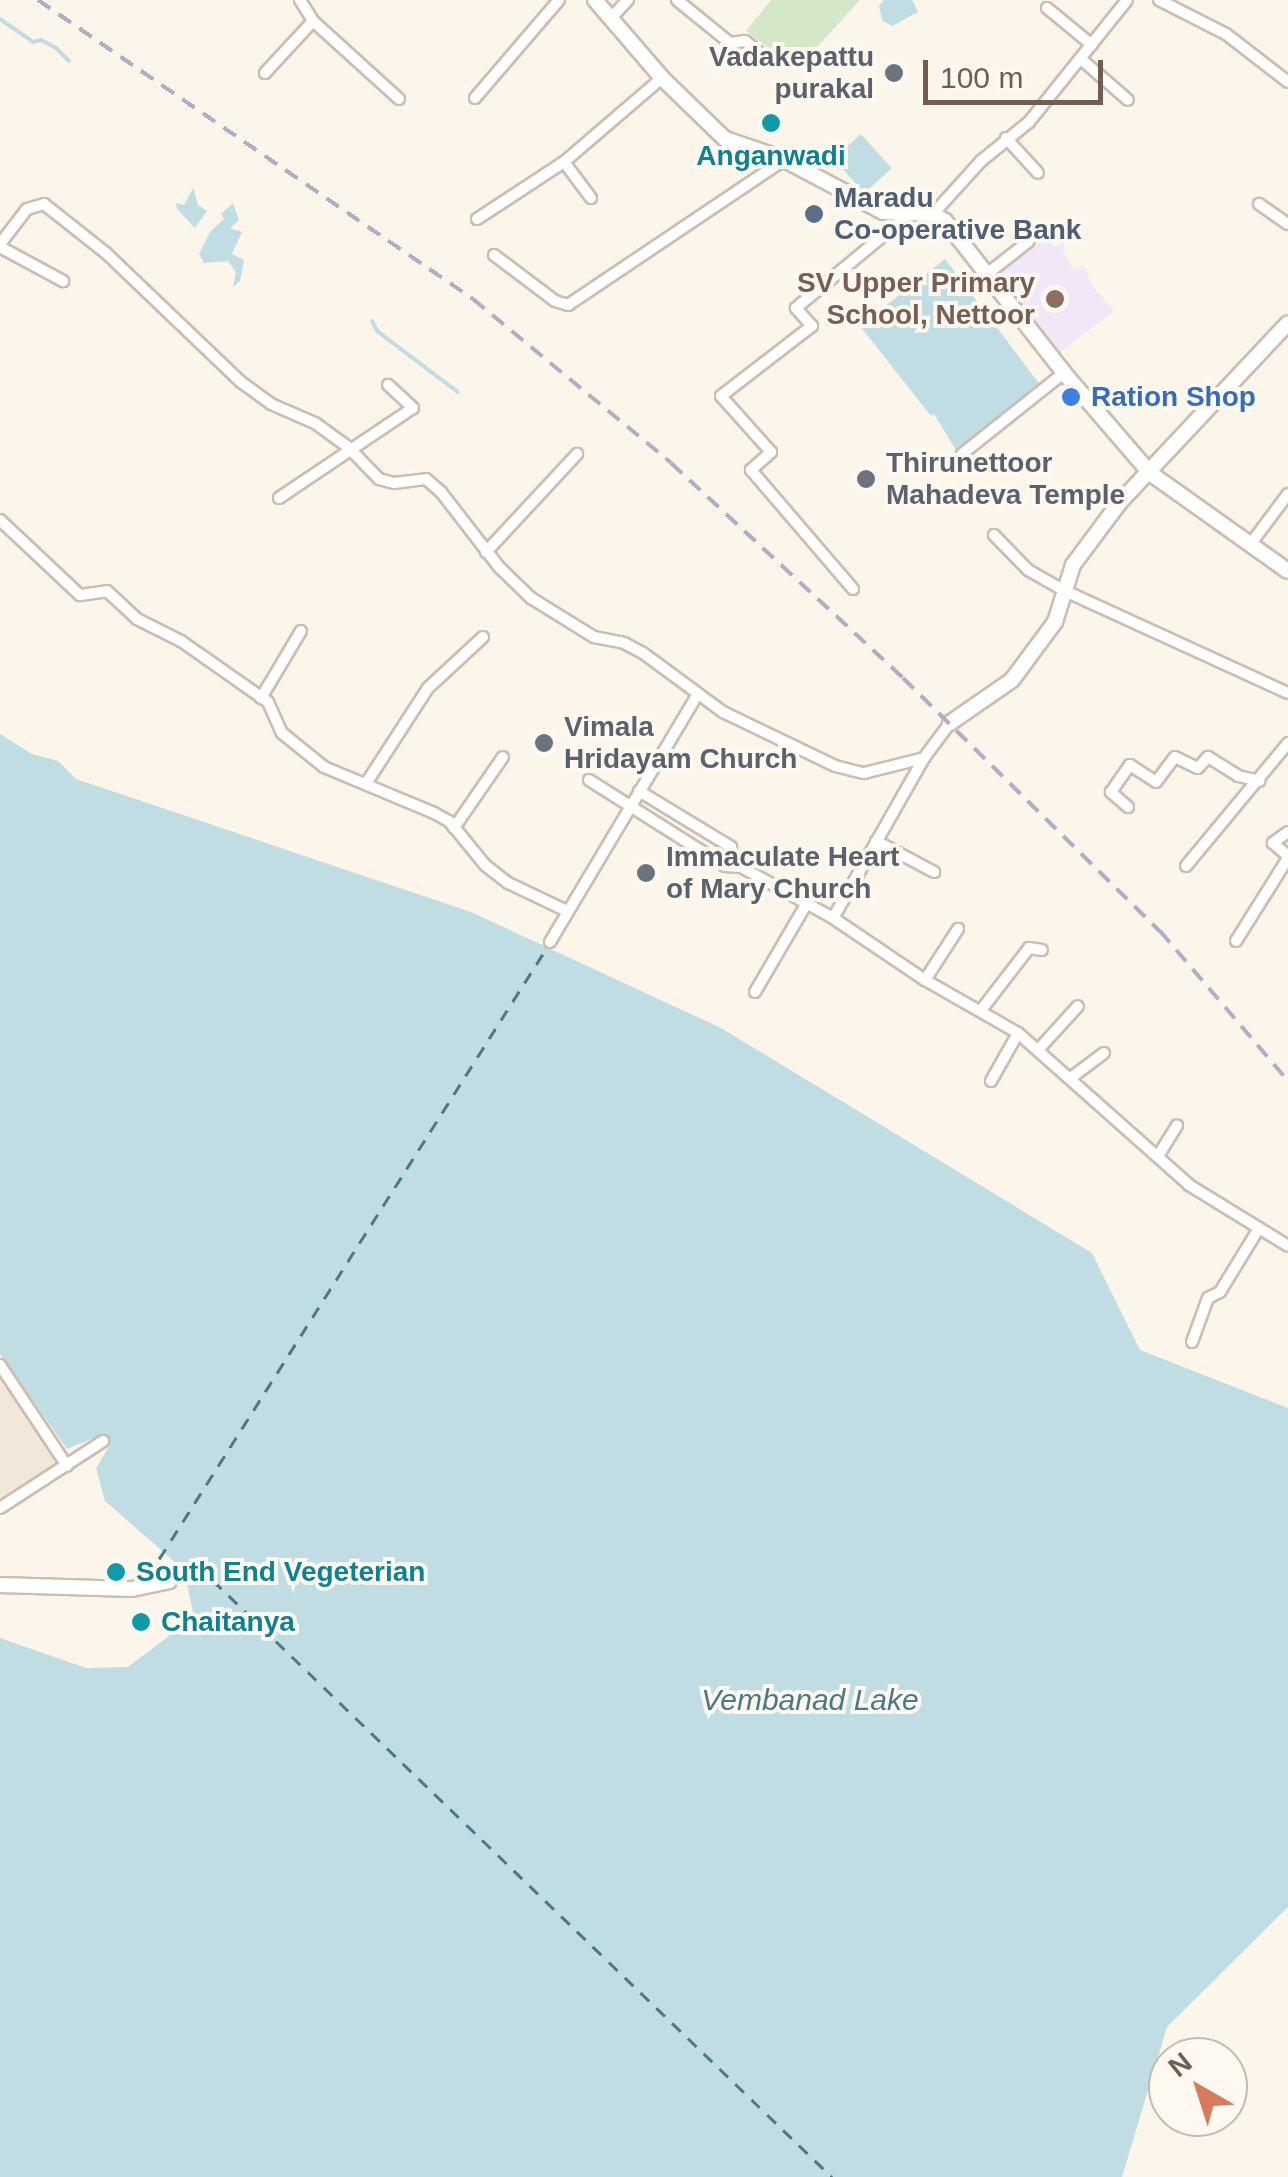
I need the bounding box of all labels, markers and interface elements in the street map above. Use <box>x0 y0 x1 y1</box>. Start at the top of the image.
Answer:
place label: Vadakepattu purakal <box>709 40 874 106</box>
scale bar <box>928 40 1108 102</box>
text: 100 m <box>940 61 1023 94</box>
marker: Vadakepattu purakal <box>883 62 905 84</box>
marker: Anganwadi <box>760 112 782 134</box>
place label: Anganwadi <box>696 139 846 173</box>
place label: Maradu Co-operative Bank <box>834 181 1081 247</box>
marker: Maradu Co-operative Bank <box>803 203 825 225</box>
place label: SV Upper Primary School, Nettoor <box>797 266 1035 332</box>
marker: SV Upper Primary School, Nettoor <box>1044 288 1066 310</box>
place label: Ration Shop <box>1091 380 1256 414</box>
marker: Ration Shop <box>1060 386 1082 408</box>
place label: Thirunettoor Mahadeva Temple <box>886 446 1125 512</box>
marker: Thirunettoor Mahadeva Temple <box>855 468 877 490</box>
place label: Vimala Hridayam Church <box>564 710 797 776</box>
marker: Vimala Hridayam Church <box>533 732 555 754</box>
place label: Immaculate Heart of Mary Church <box>666 840 899 906</box>
marker: Immaculate Heart of Mary Church <box>635 862 657 884</box>
place label: South End Vegeterian <box>136 1555 425 1589</box>
marker: South End Vegeterian <box>105 1561 127 1583</box>
place label: Chaitanya <box>161 1605 295 1639</box>
marker: Chaitanya <box>130 1611 152 1633</box>
water label: Vembanad Lake <box>701 1682 919 1718</box>
north arrow <box>1148 2037 1248 2137</box>
text: N <box>1162 2046 1198 2083</box>

